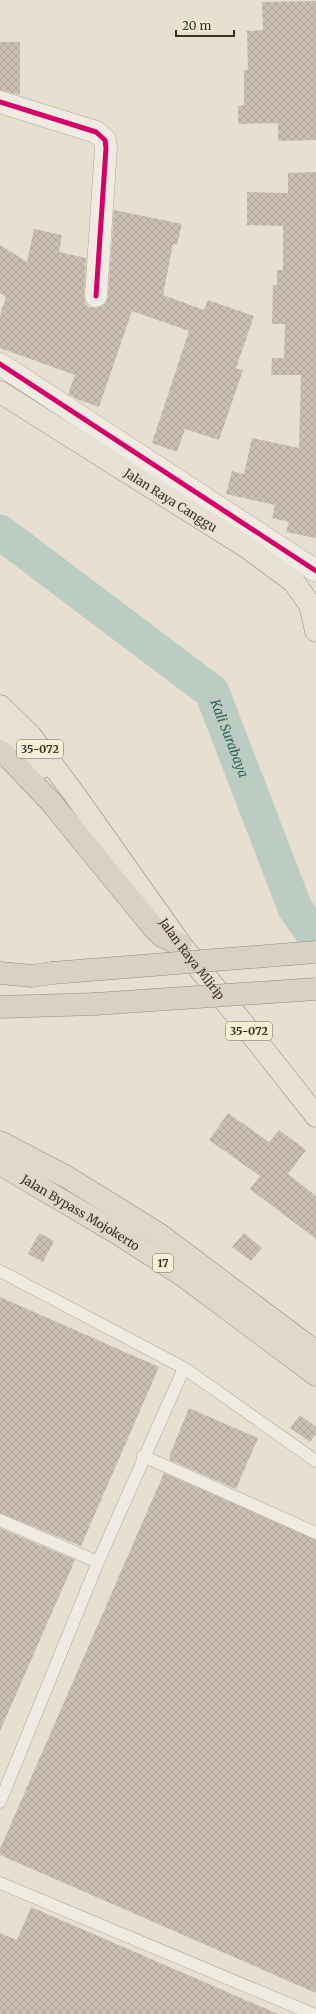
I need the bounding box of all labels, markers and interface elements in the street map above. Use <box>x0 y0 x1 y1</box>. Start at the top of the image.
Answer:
scale bar <box>176 12 234 38</box>
text: 20 m <box>182 18 211 33</box>
street label: Jalan Raya Canggu <box>121 464 221 535</box>
water label: Kali Surabaya <box>207 696 252 780</box>
road number: 35-072 <box>17 740 63 758</box>
street label: Jalan Raya Mlirip <box>156 914 228 1002</box>
road number: 35-072 <box>226 1022 272 1040</box>
street label: Jalan Bypass Mojokerto <box>18 1170 143 1253</box>
road number: 17 <box>153 1254 173 1272</box>

